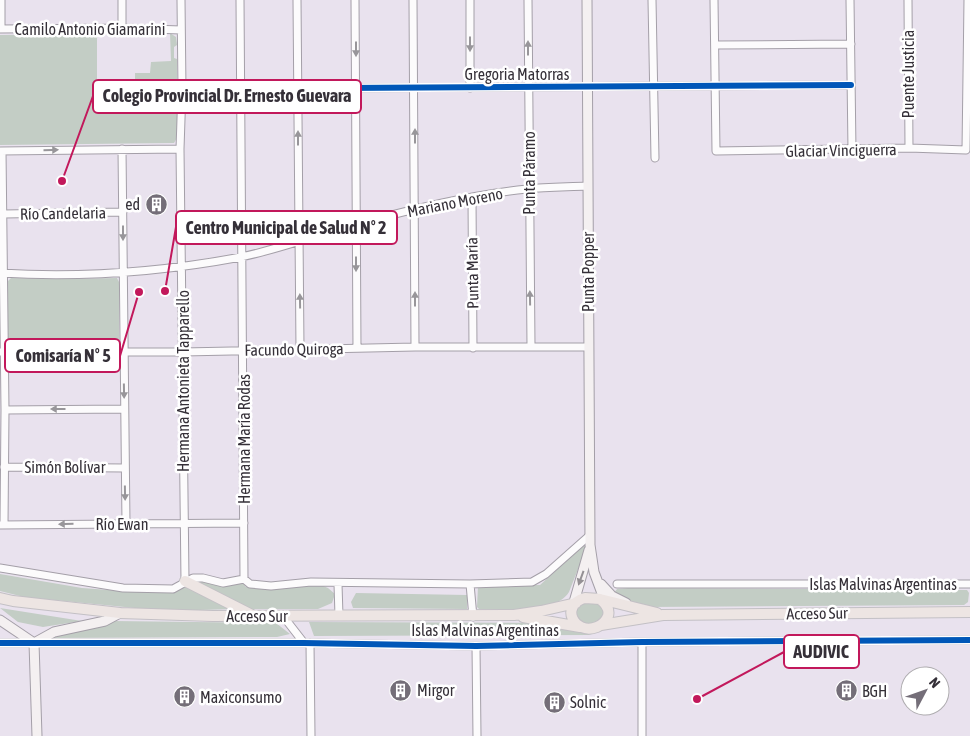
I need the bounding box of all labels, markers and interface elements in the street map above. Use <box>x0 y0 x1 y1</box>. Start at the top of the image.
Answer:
street label: Camilo Antonio Giamarini <box>15 20 165 38</box>
street label: Puente Justicia <box>899 30 917 118</box>
one-way arrow <box>466 36 474 52</box>
one-way arrow <box>524 39 532 55</box>
one-way arrow <box>352 41 360 57</box>
street label: Gregoria Matorras <box>465 65 570 84</box>
callout: Colegio Provincial Dr. Ernesto Guevara <box>93 80 361 113</box>
text: Colegio Provincial Dr. Ernesto Guevara <box>103 85 351 106</box>
one-way arrow <box>411 128 419 144</box>
one-way arrow <box>294 130 302 146</box>
street label: Punta Páramo <box>520 131 538 215</box>
street label: Glaciar Vinciguerra <box>785 140 897 161</box>
one-way arrow <box>43 146 59 154</box>
street label: Mariano Moreno <box>406 184 504 220</box>
building icon: ed <box>144 192 168 216</box>
place label: ed <box>125 195 140 213</box>
street label: Río Candelaria <box>20 203 106 223</box>
callout: Centro Municipal de Salud N° 2 <box>176 211 397 244</box>
text: Centro Municipal de Salud N° 2 <box>185 217 387 238</box>
one-way arrow <box>119 225 127 241</box>
street label: Punta Popper <box>579 232 598 312</box>
street label: Punta María <box>462 237 482 309</box>
one-way arrow <box>353 256 361 272</box>
one-way arrow <box>526 289 534 305</box>
street label: Hermana Antonieta Tapparello <box>174 290 193 472</box>
one-way arrow <box>411 290 419 306</box>
one-way arrow <box>295 292 303 308</box>
callout: Comisaría N° 5 <box>5 339 120 372</box>
street label: Facundo Quiroga <box>244 339 344 360</box>
text: Comisaría N° 5 <box>15 345 111 366</box>
street label: Hermana María Rodas <box>235 374 253 504</box>
one-way arrow <box>120 383 128 399</box>
one-way arrow <box>50 405 66 413</box>
street label: Simón Bolívar <box>24 458 106 476</box>
one-way arrow <box>121 485 129 501</box>
street label: Río Ewan <box>96 515 148 533</box>
one-way arrow <box>57 520 73 528</box>
one-way arrow <box>577 570 584 585</box>
street label: Islas Malvinas Argentinas <box>809 575 957 594</box>
street label: Acceso Sur <box>786 603 848 623</box>
street label: Acceso Sur <box>226 607 288 625</box>
street label: Islas Malvinas Argentinas <box>411 621 559 640</box>
callout: AUDIVIC <box>784 635 859 668</box>
text: AUDIVIC <box>792 641 849 662</box>
north arrow <box>900 666 950 716</box>
text: N <box>926 674 944 691</box>
building icon: Mirgor <box>389 678 413 702</box>
building icon: BGH <box>834 679 858 703</box>
place label: Mirgor <box>417 681 455 700</box>
place label: BGH <box>862 682 887 700</box>
building icon: Maxiconsumo <box>172 685 196 709</box>
place label: Maxiconsumo <box>200 688 282 706</box>
building icon: Solnic <box>542 690 566 714</box>
place label: Solnic <box>570 693 606 711</box>

